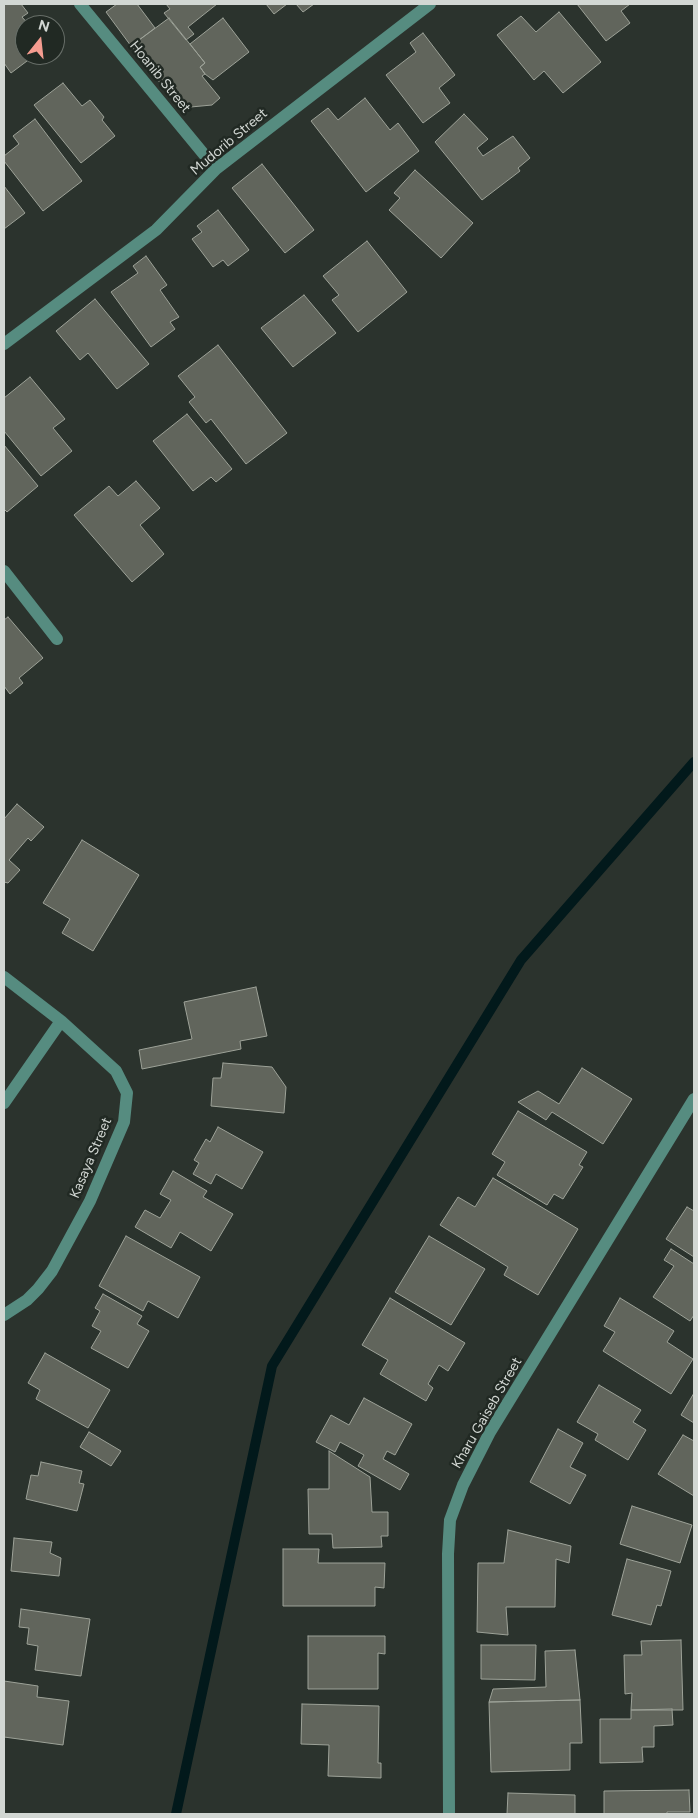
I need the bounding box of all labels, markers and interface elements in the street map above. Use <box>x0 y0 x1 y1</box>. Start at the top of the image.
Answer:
north arrow <box>15 15 65 65</box>
text: N <box>36 16 52 36</box>
street label: Hoanib Street <box>126 38 194 116</box>
street label: Mudorib Street <box>187 105 271 179</box>
street label: Kasaya Street <box>66 1115 116 1201</box>
street label: Kharu Gaiseb Street <box>448 1354 526 1472</box>

